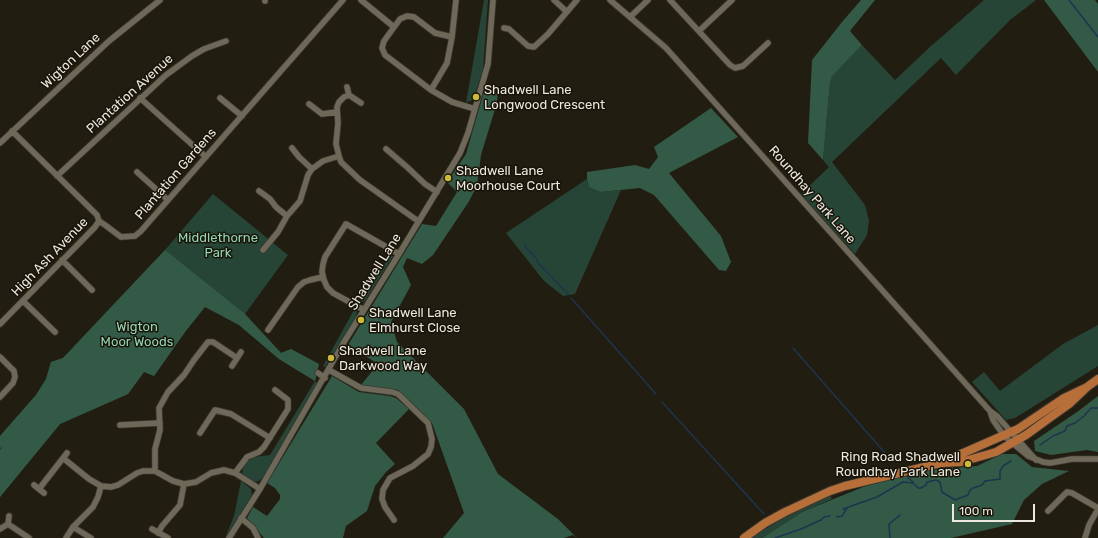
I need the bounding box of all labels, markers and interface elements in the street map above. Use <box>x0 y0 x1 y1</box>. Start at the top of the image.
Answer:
street label: Wigton Lane <box>38 30 104 92</box>
street label: Plantation Avenue <box>84 51 176 137</box>
place label: Shadwell Lane Longwood Crescent <box>484 82 605 113</box>
marker: Shadwell Lane Longwood Crescent <box>471 92 481 102</box>
street label: Plantation Gardens <box>132 125 220 223</box>
street label: Roundhay Park Lane <box>765 143 859 247</box>
place label: Shadwell Lane Moorhouse Court <box>456 163 560 194</box>
marker: Shadwell Lane Moorhouse Court <box>443 173 453 183</box>
street label: High Ash Avenue <box>9 214 91 300</box>
park label: Middlethorne Park <box>178 230 258 261</box>
street label: Shadwell Lane <box>345 231 405 313</box>
place label: Shadwell Lane Elmhurst Close <box>369 305 460 336</box>
marker: Shadwell Lane Elmhurst Close <box>356 315 366 325</box>
park label: Wigton Moor Woods <box>101 319 173 350</box>
place label: Shadwell Lane Darkwood Way <box>339 343 427 374</box>
marker: Shadwell Lane Darkwood Way <box>326 353 336 363</box>
place label: Ring Road Shadwell Roundhay Park Lane <box>835 449 960 480</box>
marker: Ring Road Shadwell Roundhay Park Lane <box>963 459 973 469</box>
scale bar <box>954 496 1037 522</box>
text: 100 m <box>959 504 993 518</box>

